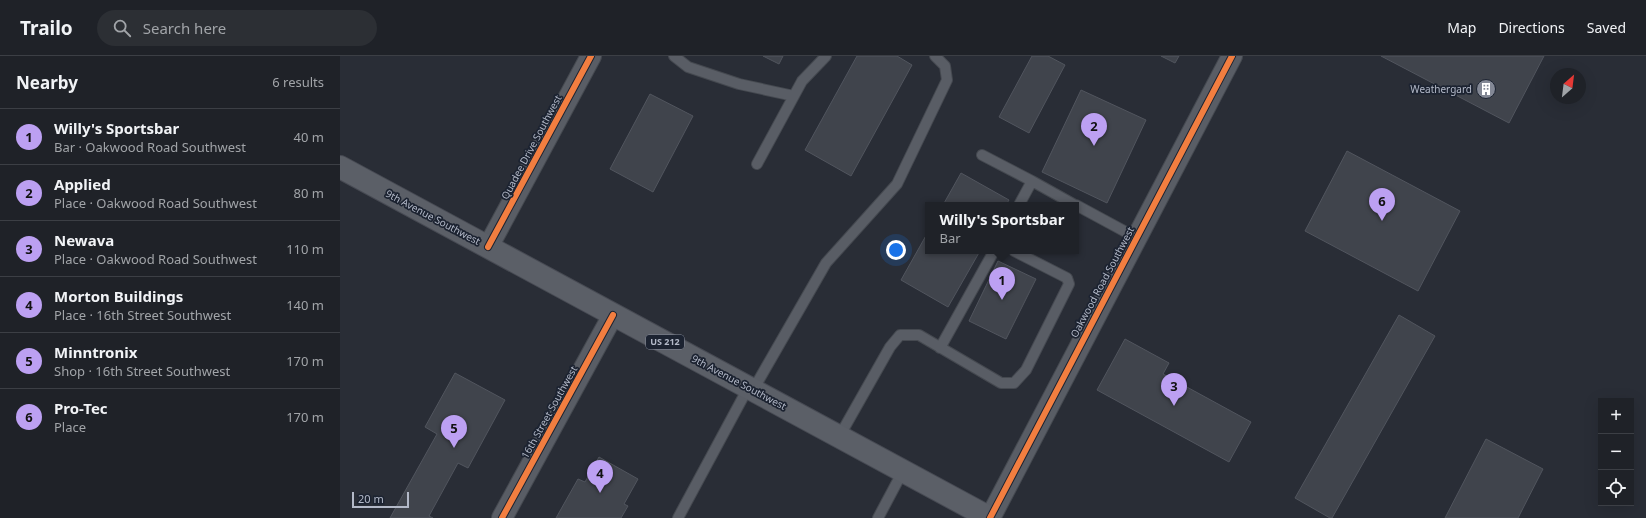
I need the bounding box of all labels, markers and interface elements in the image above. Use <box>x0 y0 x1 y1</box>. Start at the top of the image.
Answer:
search box <box>97 10 377 46</box>
text: Trailo <box>20 15 73 41</box>
icon: search <box>111 17 133 39</box>
text: Search here <box>143 18 226 38</box>
text: Map <box>1447 18 1476 37</box>
text: Directions <box>1498 18 1565 37</box>
text: Saved <box>1587 18 1626 37</box>
north arrow <box>1550 68 1586 104</box>
text: Nearby <box>16 71 78 94</box>
text: 6 results <box>272 73 324 91</box>
building icon: Weathergard <box>1475 78 1497 100</box>
place label: Weathergard <box>1410 82 1472 96</box>
street label: Quadee Drive Southwest <box>498 92 565 202</box>
pin: 2 <box>1081 113 1107 146</box>
text: Willy's Sportsbar <box>54 118 179 138</box>
text: 1 <box>25 128 33 146</box>
text: 40 m <box>294 128 324 146</box>
text: Bar · Oakwood Road Southwest <box>54 138 246 156</box>
text: Applied <box>54 174 111 194</box>
text: 2 <box>25 184 33 202</box>
text: 80 m <box>294 184 324 202</box>
street label: 9th Avenue Southwest <box>383 186 483 248</box>
pin: 6 <box>1369 188 1395 221</box>
text: Place · Oakwood Road Southwest <box>54 194 257 212</box>
popup <box>925 202 1079 254</box>
text: Willy's Sportsbar <box>939 209 1065 229</box>
street label: Oakwood Road Southwest <box>1067 224 1137 340</box>
text: Bar <box>939 229 961 247</box>
text: Newava <box>54 230 114 250</box>
text: 3 <box>25 240 33 258</box>
text: 110 m <box>286 240 324 258</box>
your location <box>886 240 906 260</box>
text: Place · Oakwood Road Southwest <box>54 250 257 268</box>
pin: 1 <box>989 267 1015 300</box>
text: Morton Buildings <box>54 286 183 306</box>
text: 4 <box>25 296 33 314</box>
text: 140 m <box>286 296 324 314</box>
text: Place · 16th Street Southwest <box>54 306 231 324</box>
road number: US 212 <box>646 335 684 349</box>
text: Minntronix <box>54 342 137 362</box>
street label: 9th Avenue Southwest <box>689 351 789 413</box>
text: 5 <box>25 352 33 370</box>
text: 170 m <box>286 352 324 370</box>
text: Shop · 16th Street Southwest <box>54 362 230 380</box>
street label: 16th Street Southwest <box>518 363 580 461</box>
pin: 3 <box>1161 373 1187 406</box>
text: Pro-Tec <box>54 398 108 418</box>
map controls <box>1598 398 1634 506</box>
button: + <box>1598 398 1634 434</box>
text: 6 <box>25 408 33 426</box>
text: 170 m <box>286 408 324 426</box>
pin: 5 <box>441 415 467 448</box>
text: Place <box>54 418 86 436</box>
button: − <box>1598 434 1634 470</box>
pin: 4 <box>587 460 613 493</box>
button: locate <box>1598 470 1634 506</box>
scale bar <box>352 490 409 509</box>
text: 20 m <box>358 491 384 506</box>

